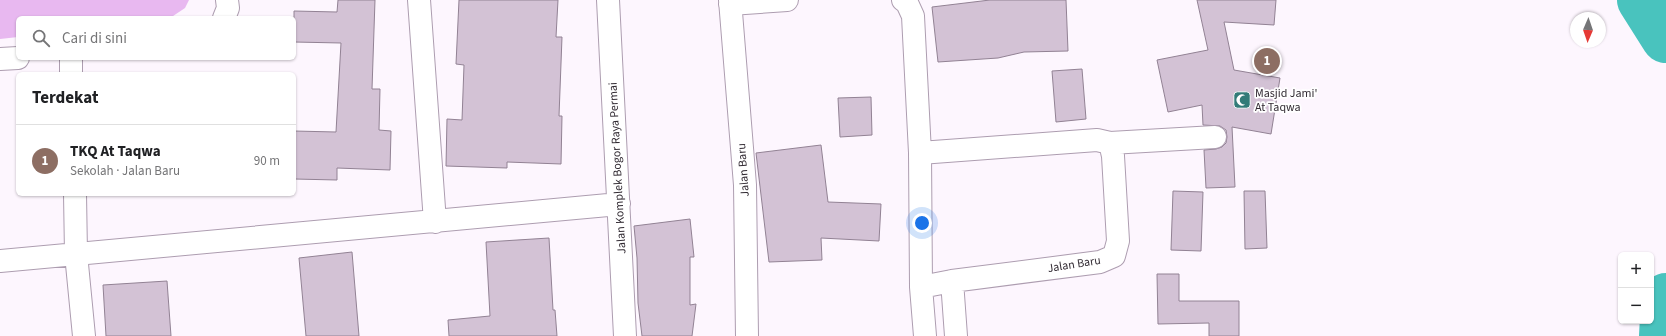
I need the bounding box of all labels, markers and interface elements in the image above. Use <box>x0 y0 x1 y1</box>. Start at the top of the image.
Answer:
north arrow <box>1570 12 1606 48</box>
search box <box>16 16 296 60</box>
icon: search <box>30 27 52 49</box>
text: Cari di sini <box>62 28 127 49</box>
pin: 1 <box>1254 46 1280 76</box>
street label: Jalan Komplek Bogor Raya Permai <box>605 82 630 254</box>
place label: Masjid Jami' At Taqwa <box>1255 85 1317 116</box>
text: Terdekat <box>32 86 98 110</box>
mosque icon: Masjid Jami' At Taqwa <box>1232 90 1252 110</box>
text: TKQ At Taqwa <box>70 141 161 162</box>
street label: Jalan Baru <box>733 143 754 197</box>
text: 1 <box>42 152 48 170</box>
text: 90 m <box>254 152 280 170</box>
text: Sekolah · Jalan Baru <box>70 162 180 180</box>
your location <box>912 213 932 233</box>
street label: Jalan Baru <box>1046 252 1102 277</box>
map controls <box>1618 252 1654 324</box>
button: + <box>1618 252 1654 288</box>
button: − <box>1618 288 1654 324</box>

